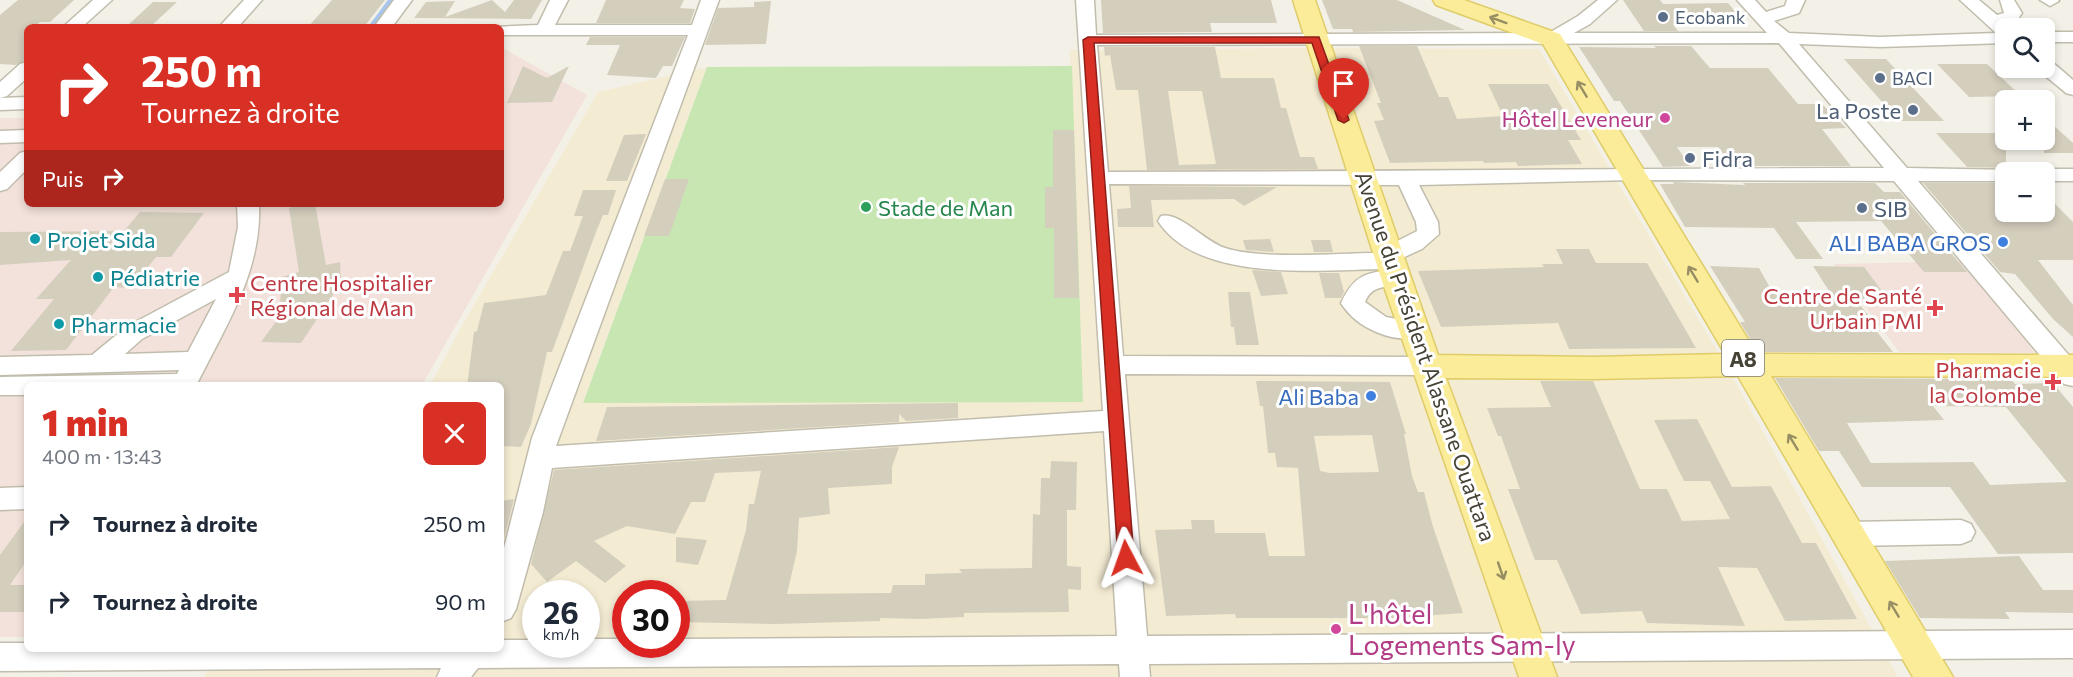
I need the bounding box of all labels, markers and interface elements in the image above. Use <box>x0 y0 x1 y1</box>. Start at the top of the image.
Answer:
place label: Ecobank <box>1675 6 1746 28</box>
marker: Ecobank <box>1656 10 1670 24</box>
one-way arrow <box>1489 14 1508 25</box>
map controls <box>1995 18 2055 222</box>
button: search <box>1995 18 2055 78</box>
text: 250 m <box>141 44 262 96</box>
icon: right <box>42 48 120 126</box>
pin <box>1318 58 1369 120</box>
icon: arrive <box>1327 67 1360 100</box>
place label: BACI <box>1892 67 1933 89</box>
marker: BACI <box>1873 71 1887 85</box>
one-way arrow <box>1576 81 1588 98</box>
button: + <box>1995 90 2055 150</box>
text: Tournez à droite <box>141 96 340 129</box>
place label: La Poste <box>1816 97 1901 124</box>
marker: La Poste <box>1906 103 1920 117</box>
place label: Hôtel Leveneur <box>1502 105 1653 132</box>
marker: Hôtel Leveneur <box>1658 111 1672 125</box>
place label: Fidra <box>1702 145 1753 172</box>
marker: Fidra <box>1683 151 1697 165</box>
icon: right <box>96 162 129 195</box>
button: − <box>1995 162 2055 222</box>
text: Puis <box>42 165 84 192</box>
street label: Avenue du Président Alassane Ouattara <box>1350 167 1502 545</box>
place label: Stade de Man <box>878 194 1013 221</box>
place label: SIB <box>1874 195 1907 222</box>
marker: Stade de Man <box>859 200 873 214</box>
marker: SIB <box>1855 201 1869 215</box>
place label: Projet Sida <box>47 226 155 253</box>
place label: ALI BABA GROS <box>1829 229 1991 256</box>
marker: Projet Sida <box>28 232 42 246</box>
marker: ALI BABA GROS <box>1996 235 2010 249</box>
place label: Pédiatrie <box>110 264 200 291</box>
one-way arrow <box>1687 266 1699 283</box>
place label: Centre Hospitalier Régional de Man <box>250 269 433 321</box>
marker: Pédiatrie <box>91 270 105 284</box>
place label: Centre de Santé Urbain PMI <box>1763 282 1922 334</box>
marker: Centre Hospitalier Régional de Man <box>228 286 246 304</box>
marker: Centre de Santé Urbain PMI <box>1926 299 1944 317</box>
place label: Pharmacie <box>71 311 177 338</box>
marker: Pharmacie <box>52 317 66 331</box>
road number: A8 <box>1722 340 1764 376</box>
place label: Pharmacie la Colombe <box>1929 356 2041 408</box>
marker: Pharmacie la Colombe <box>2046 375 2060 389</box>
place label: Ali Baba <box>1278 383 1359 410</box>
marker: Ali Baba <box>1364 389 1378 403</box>
text: 1 min <box>42 399 128 443</box>
button: close <box>423 402 486 465</box>
one-way arrow <box>1787 434 1799 451</box>
text: 400 m · 13:43 <box>42 444 162 468</box>
icon: right <box>42 507 75 540</box>
text: Tournez à droite <box>93 510 258 537</box>
text: 250 m <box>423 510 486 537</box>
position arrow <box>1094 526 1158 590</box>
one-way arrow <box>1497 561 1508 580</box>
speed limit sign: 30 <box>612 580 690 658</box>
icon: right <box>42 585 75 618</box>
text: Tournez à droite <box>93 588 258 615</box>
text: 90 m <box>435 588 486 615</box>
text: 26 <box>543 593 579 630</box>
place label: L'hôtel Logements Sam-ly <box>1348 597 1576 661</box>
one-way arrow <box>1887 601 1899 618</box>
marker: L'hôtel Logements Sam-ly <box>1329 622 1343 636</box>
text: km/h <box>543 625 579 643</box>

